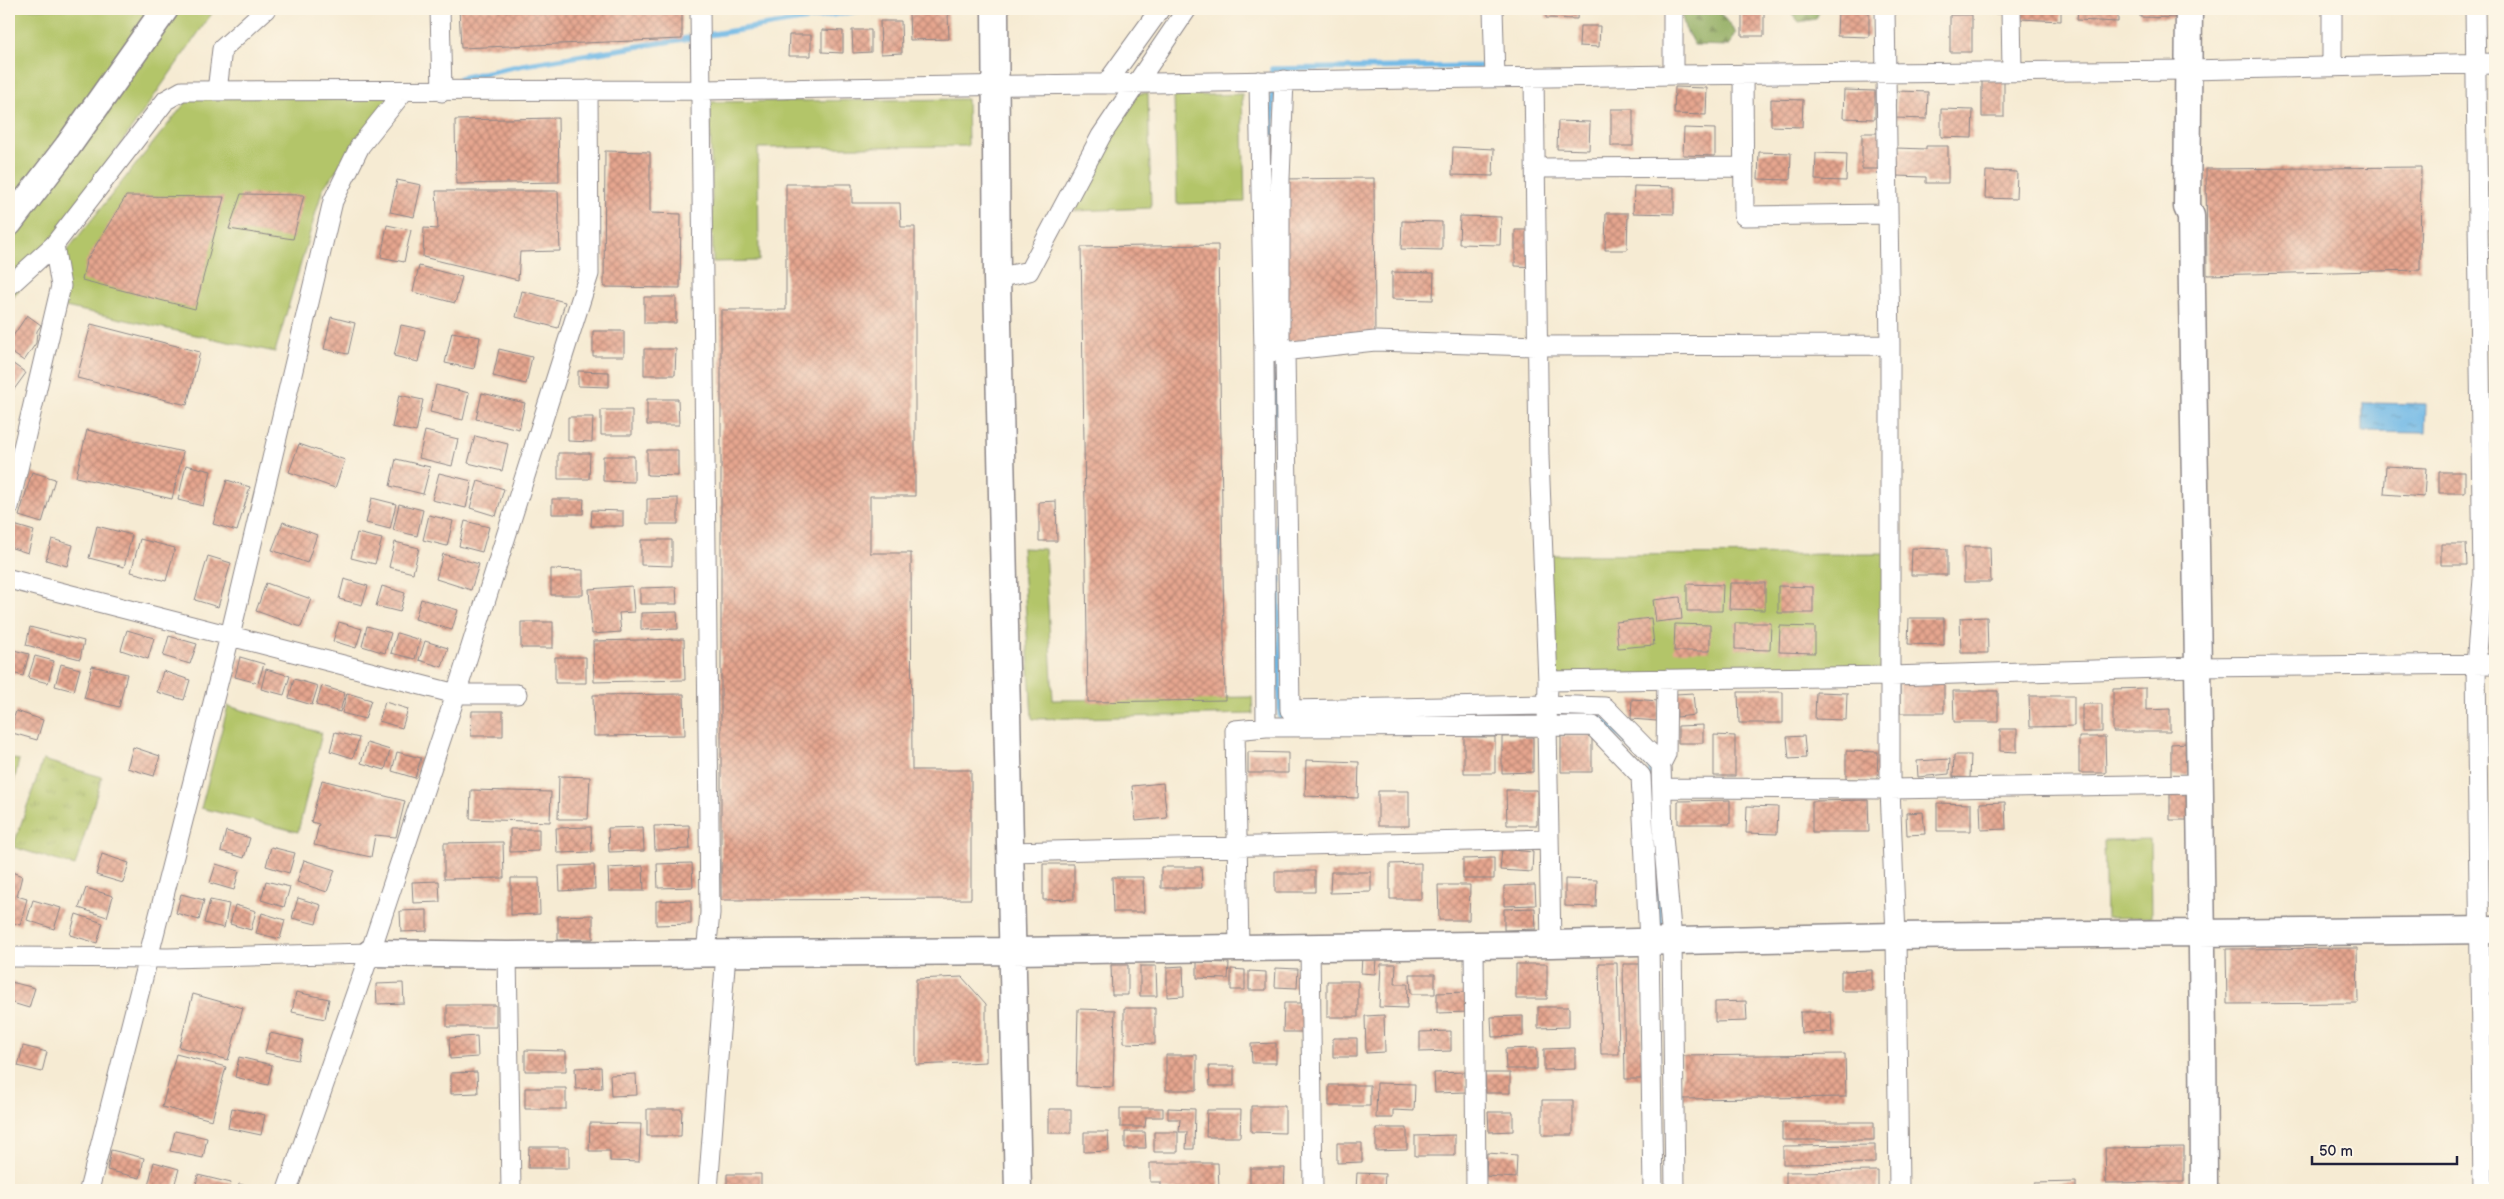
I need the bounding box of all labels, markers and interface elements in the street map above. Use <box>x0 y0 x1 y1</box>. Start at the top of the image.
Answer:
scale bar <box>2312 1134 2456 1166</box>
text: 50 m <box>2319 1142 2353 1161</box>

